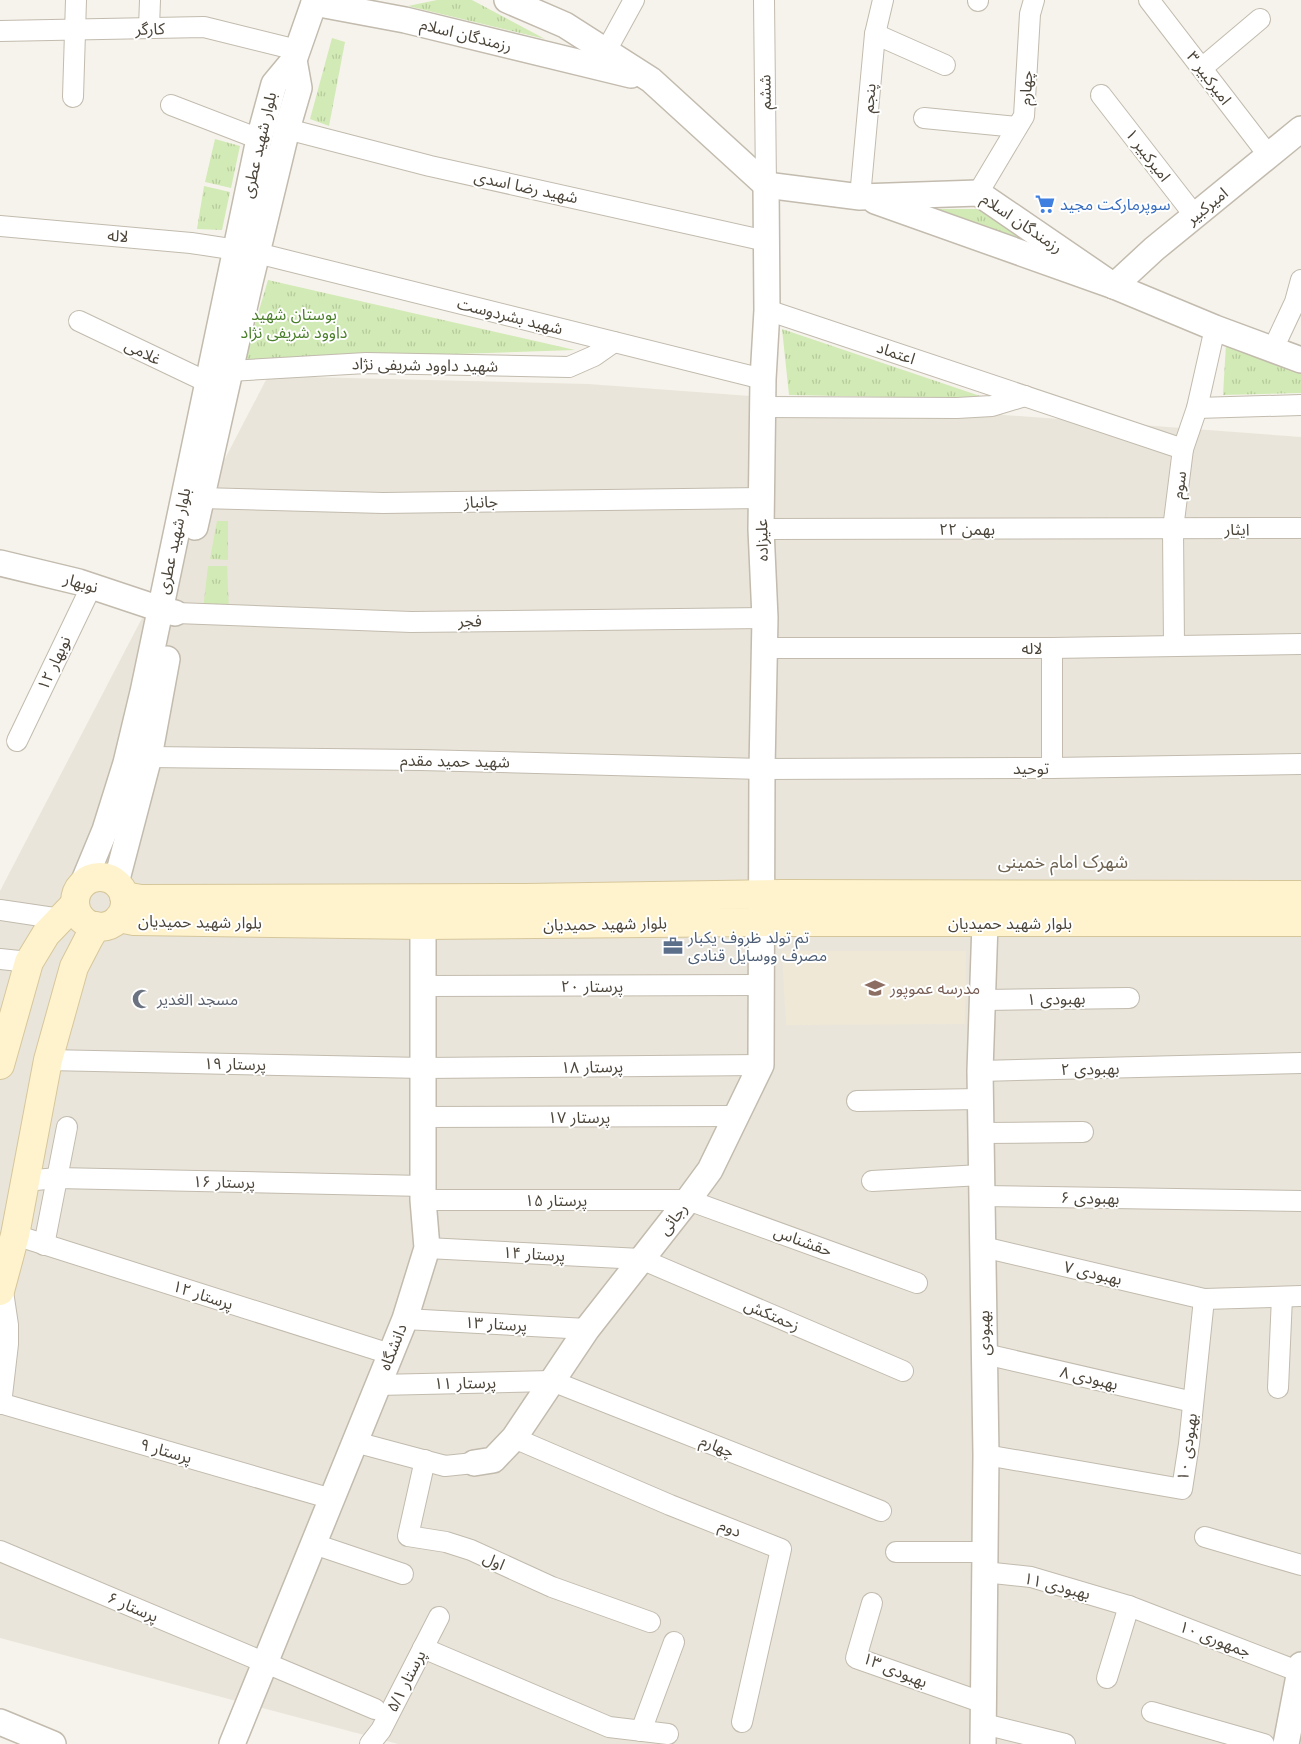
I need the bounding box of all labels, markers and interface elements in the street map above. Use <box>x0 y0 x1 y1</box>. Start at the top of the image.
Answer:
street label: رزمندگان اسلام <box>417 15 514 58</box>
street label: کارگر <box>134 20 165 39</box>
street label: امیرکبیر ۳ <box>1183 48 1234 108</box>
street label: چهارم <box>1017 70 1039 106</box>
street label: ششم <box>756 74 778 110</box>
street label: پنجم <box>859 83 883 114</box>
street label: بلوار شهید عطری <box>239 90 280 200</box>
street label: امیرکبیر ۱ <box>1121 125 1174 185</box>
street label: شهید رضا اسدی <box>472 168 579 207</box>
street label: امیرکبیر <box>1182 184 1232 229</box>
street label: رزمندگان اسلام <box>976 190 1066 260</box>
supermarket icon: سوپرمارکت مجید <box>1034 193 1056 215</box>
place label: سوپرمارکت مجید <box>1060 196 1170 215</box>
street label: لاله <box>107 227 129 245</box>
street label: شهید بشردوست <box>455 295 565 338</box>
park label: بوستان شهید داوود شریفی نژاد <box>241 306 347 342</box>
street label: غلامی <box>122 336 164 369</box>
street label: اعتماد <box>875 339 917 367</box>
street label: شهید داوود شریفی نژاد <box>352 355 498 376</box>
street label: سوم <box>1169 470 1193 500</box>
street label: بلوار شهید عطری <box>154 486 195 596</box>
street label: جانباز <box>463 493 498 512</box>
street label: علیزاده <box>753 518 772 561</box>
street label: ۲۲ بهمن <box>939 521 995 539</box>
street label: ایثار <box>1223 521 1250 539</box>
street label: نوبهار <box>61 570 100 597</box>
street label: فجر <box>457 612 482 631</box>
street label: نوبهار ۱۲ <box>34 633 75 693</box>
street label: لاله <box>1021 640 1043 657</box>
street label: شهید حمید مقدم <box>400 752 510 774</box>
street label: توحید <box>1013 760 1049 778</box>
district label: شهرک امام خمینی <box>998 852 1128 876</box>
street label: بلوار شهید حمیدیان <box>138 912 262 933</box>
street label: بلوار شهید حمیدیان <box>543 914 667 935</box>
street label: بلوار شهید حمیدیان <box>948 915 1072 933</box>
place label: تم تولد ظروف یکبار مصرف ووسایل قنادی <box>687 929 827 965</box>
office icon: تم تولد ظروف یکبار مصرف ووسایل قنادی <box>662 935 684 957</box>
school or university icon: مدرسه عموپور <box>864 977 886 999</box>
street label: پرستار ۲۰ <box>561 978 623 997</box>
place label: مدرسه عموپور <box>889 980 980 999</box>
mosque icon: مسجد الغدیر <box>131 988 153 1010</box>
street label: بهبودی ۱ <box>1026 990 1086 1009</box>
place label: مسجد الغدیر <box>156 991 238 1009</box>
street label: پرستار ۱۹ <box>204 1055 266 1075</box>
street label: پرستار ۱۸ <box>561 1058 623 1078</box>
street label: بهبودی ۲ <box>1060 1060 1120 1079</box>
street label: پرستار ۱۷ <box>548 1109 610 1128</box>
street label: پرستار ۱۶ <box>193 1173 255 1193</box>
street label: بهبودی ۶ <box>1060 1189 1120 1208</box>
street label: پرستار ۱۵ <box>525 1192 587 1211</box>
street label: رجائی <box>655 1200 692 1239</box>
street label: حقشناس <box>771 1223 834 1260</box>
street label: پرستار ۱۴ <box>502 1244 566 1266</box>
street label: بهبودی ۷ <box>1062 1258 1124 1289</box>
street label: پرستار ۱۲ <box>170 1277 235 1315</box>
street label: زحمتکش <box>741 1296 802 1335</box>
street label: بهبودی <box>975 1310 994 1356</box>
street label: پرستار ۱۳ <box>464 1314 528 1336</box>
street label: دانشگاه <box>376 1321 410 1373</box>
street label: بهبودی ۸ <box>1058 1363 1120 1394</box>
street label: پرستار ۱۱ <box>434 1374 496 1394</box>
street label: بهبودی ۱۰ <box>1174 1412 1201 1482</box>
street label: چهارم <box>696 1432 736 1464</box>
street label: پرستار ۹ <box>137 1435 194 1469</box>
street label: دوم <box>715 1516 744 1544</box>
street label: اول <box>480 1549 508 1575</box>
street label: بهبودی ۱۱ <box>1022 1570 1092 1603</box>
street label: پرستار ۶ <box>104 1589 161 1627</box>
street label: جمهوری ۱۰ <box>1177 1618 1253 1661</box>
street label: پرستار ۵/۱ <box>383 1647 431 1716</box>
street label: بهبودی ۱۳ <box>860 1649 930 1692</box>

